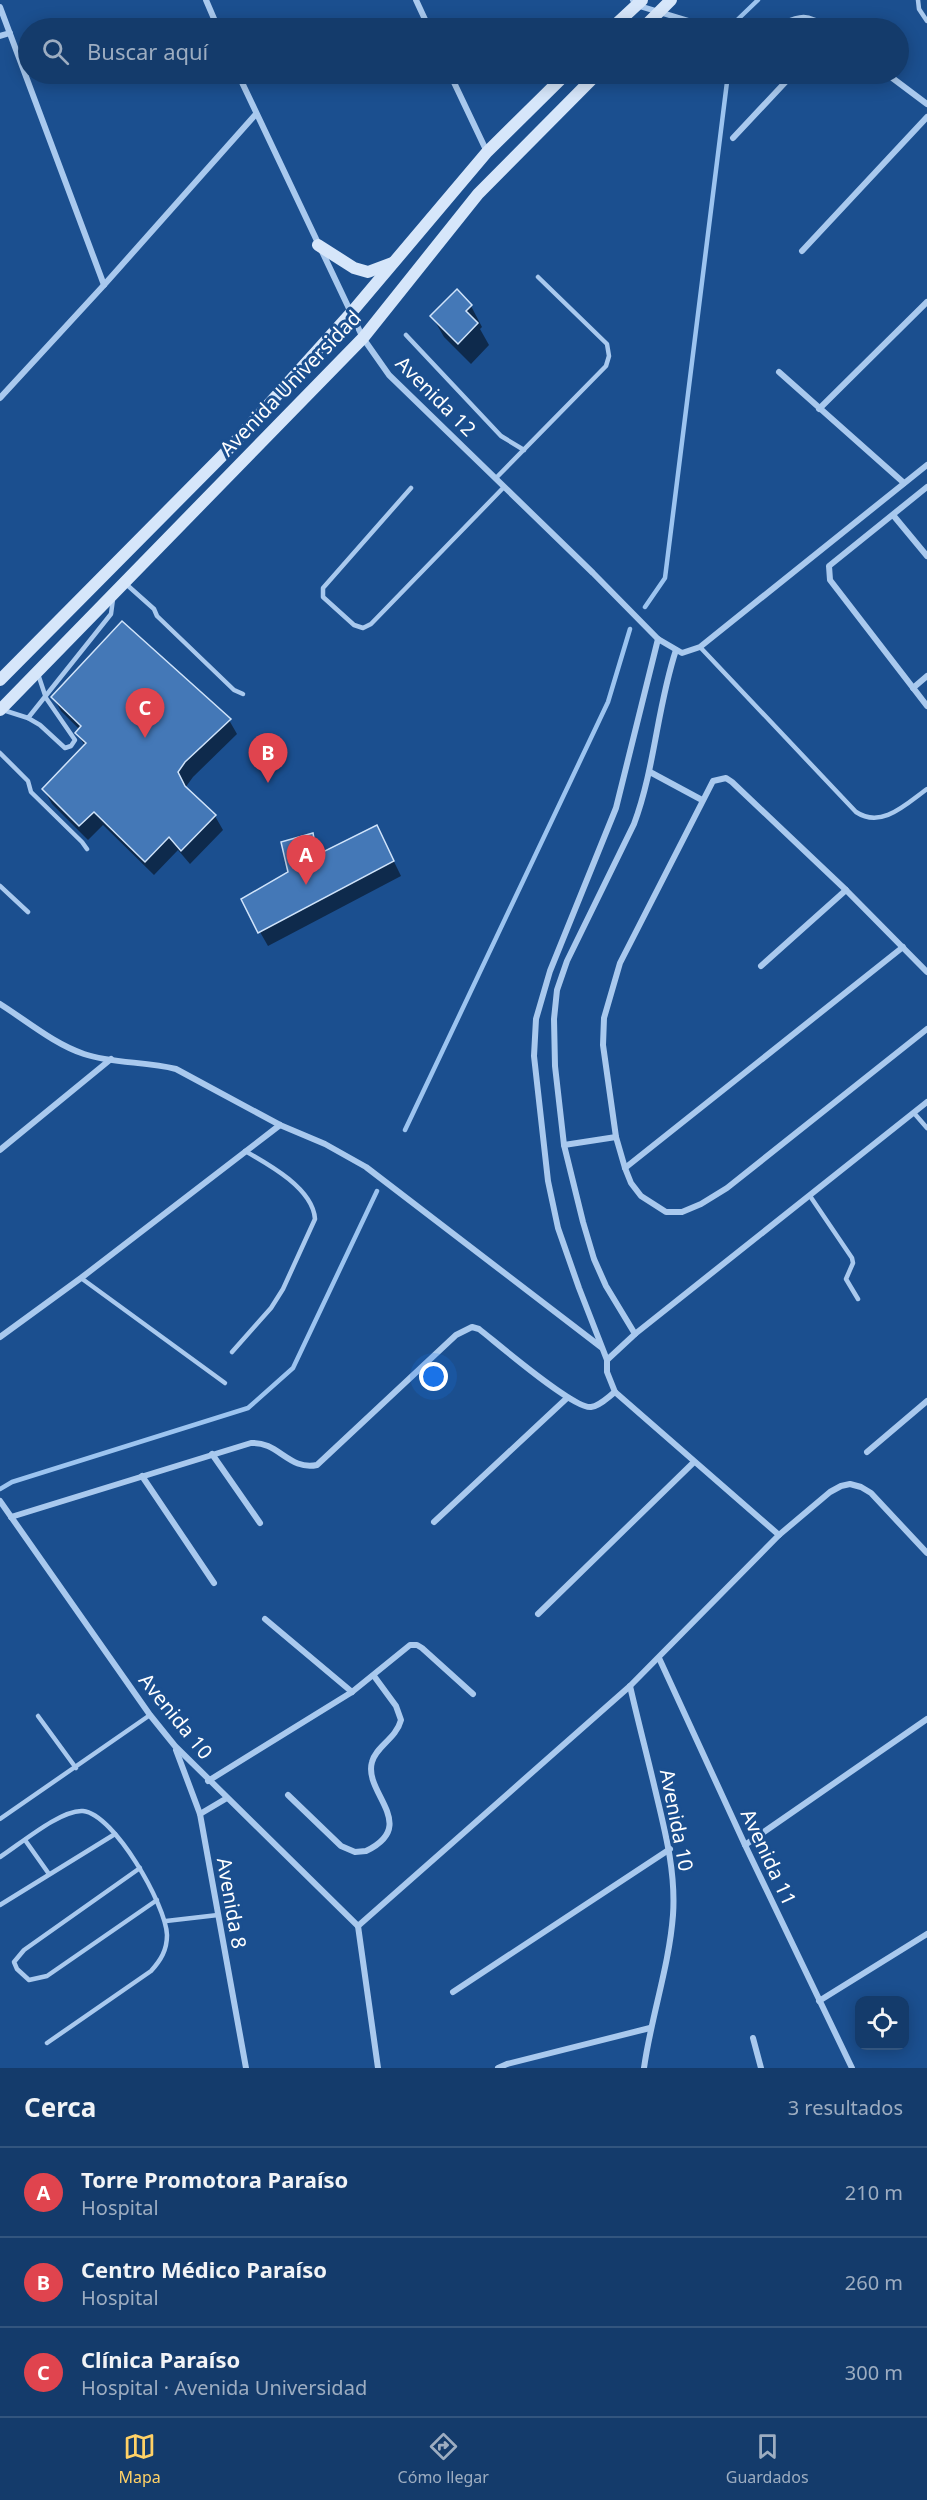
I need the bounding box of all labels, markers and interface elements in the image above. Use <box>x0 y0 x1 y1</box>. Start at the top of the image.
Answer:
search box <box>18 18 909 84</box>
icon: search <box>39 35 72 68</box>
text: Buscar aquí <box>87 36 208 66</box>
street label: Avenida Universidad <box>213 304 367 462</box>
street label: Avenida 12 <box>390 350 482 442</box>
pin: C <box>126 688 164 738</box>
pin: B <box>248 734 288 783</box>
pin: A <box>286 836 326 885</box>
your location <box>419 1362 448 1391</box>
street label: Avenida 10 <box>133 1667 219 1765</box>
street label: Avenida 10 <box>654 1767 700 1873</box>
street label: Avenida 11 <box>735 1804 803 1910</box>
street label: Avenida 8 <box>211 1855 253 1951</box>
map controls <box>855 1996 909 2050</box>
button: locate <box>855 1996 909 2050</box>
text: Cerca <box>24 2089 96 2125</box>
text: 3 resultados <box>788 2094 903 2121</box>
text: Torre Promotora Paraíso <box>81 2164 348 2194</box>
text: A <box>37 2179 50 2206</box>
text: 210 m <box>845 2179 903 2206</box>
text: Hospital <box>81 2194 159 2221</box>
text: Centro Médico Paraíso <box>81 2254 327 2284</box>
text: B <box>37 2269 50 2296</box>
text: 260 m <box>845 2269 903 2296</box>
text: Hospital <box>81 2284 159 2311</box>
text: Clínica Paraíso <box>81 2344 240 2374</box>
text: C <box>37 2359 50 2386</box>
text: 300 m <box>845 2359 903 2386</box>
text: Hospital · Avenida Universidad <box>81 2374 367 2401</box>
tab: Mapa <box>118 2430 161 2488</box>
tab: Cómo llegar <box>398 2430 489 2488</box>
tab: Guardados <box>726 2430 809 2488</box>

